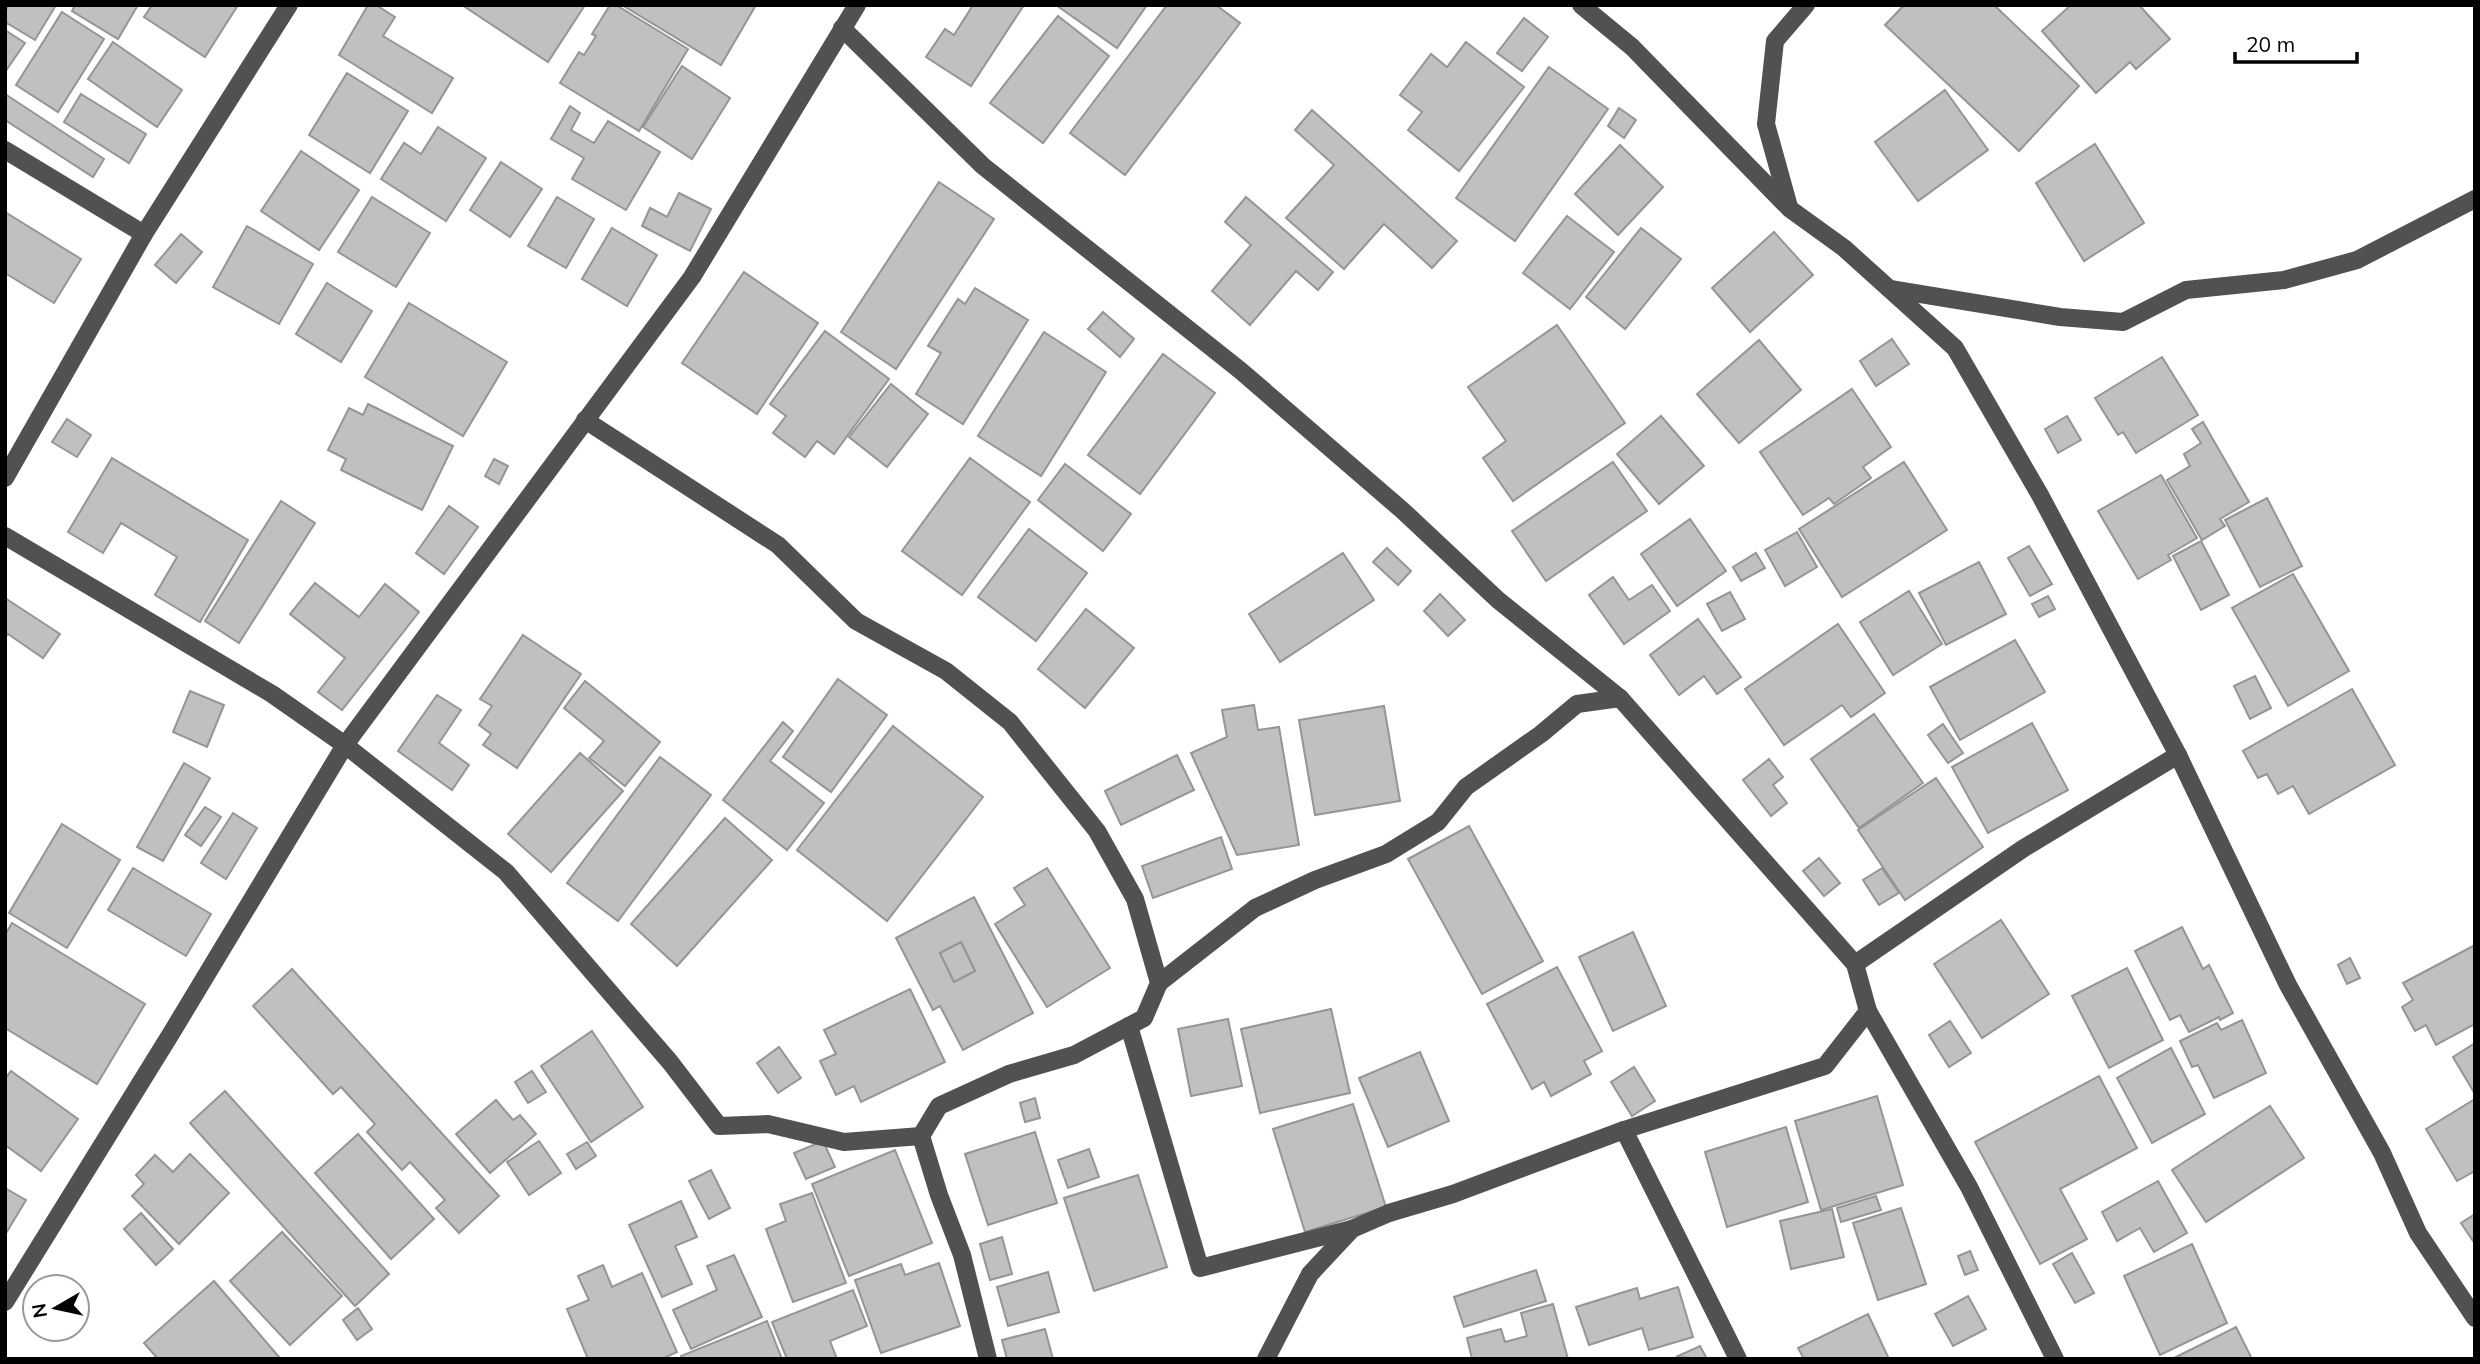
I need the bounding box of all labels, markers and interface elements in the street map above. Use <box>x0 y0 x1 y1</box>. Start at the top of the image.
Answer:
scale bar <box>2235 21 2358 65</box>
text: 20 m <box>2246 31 2295 57</box>
north arrow <box>21 1273 91 1343</box>
text: N <box>26 1302 52 1320</box>

